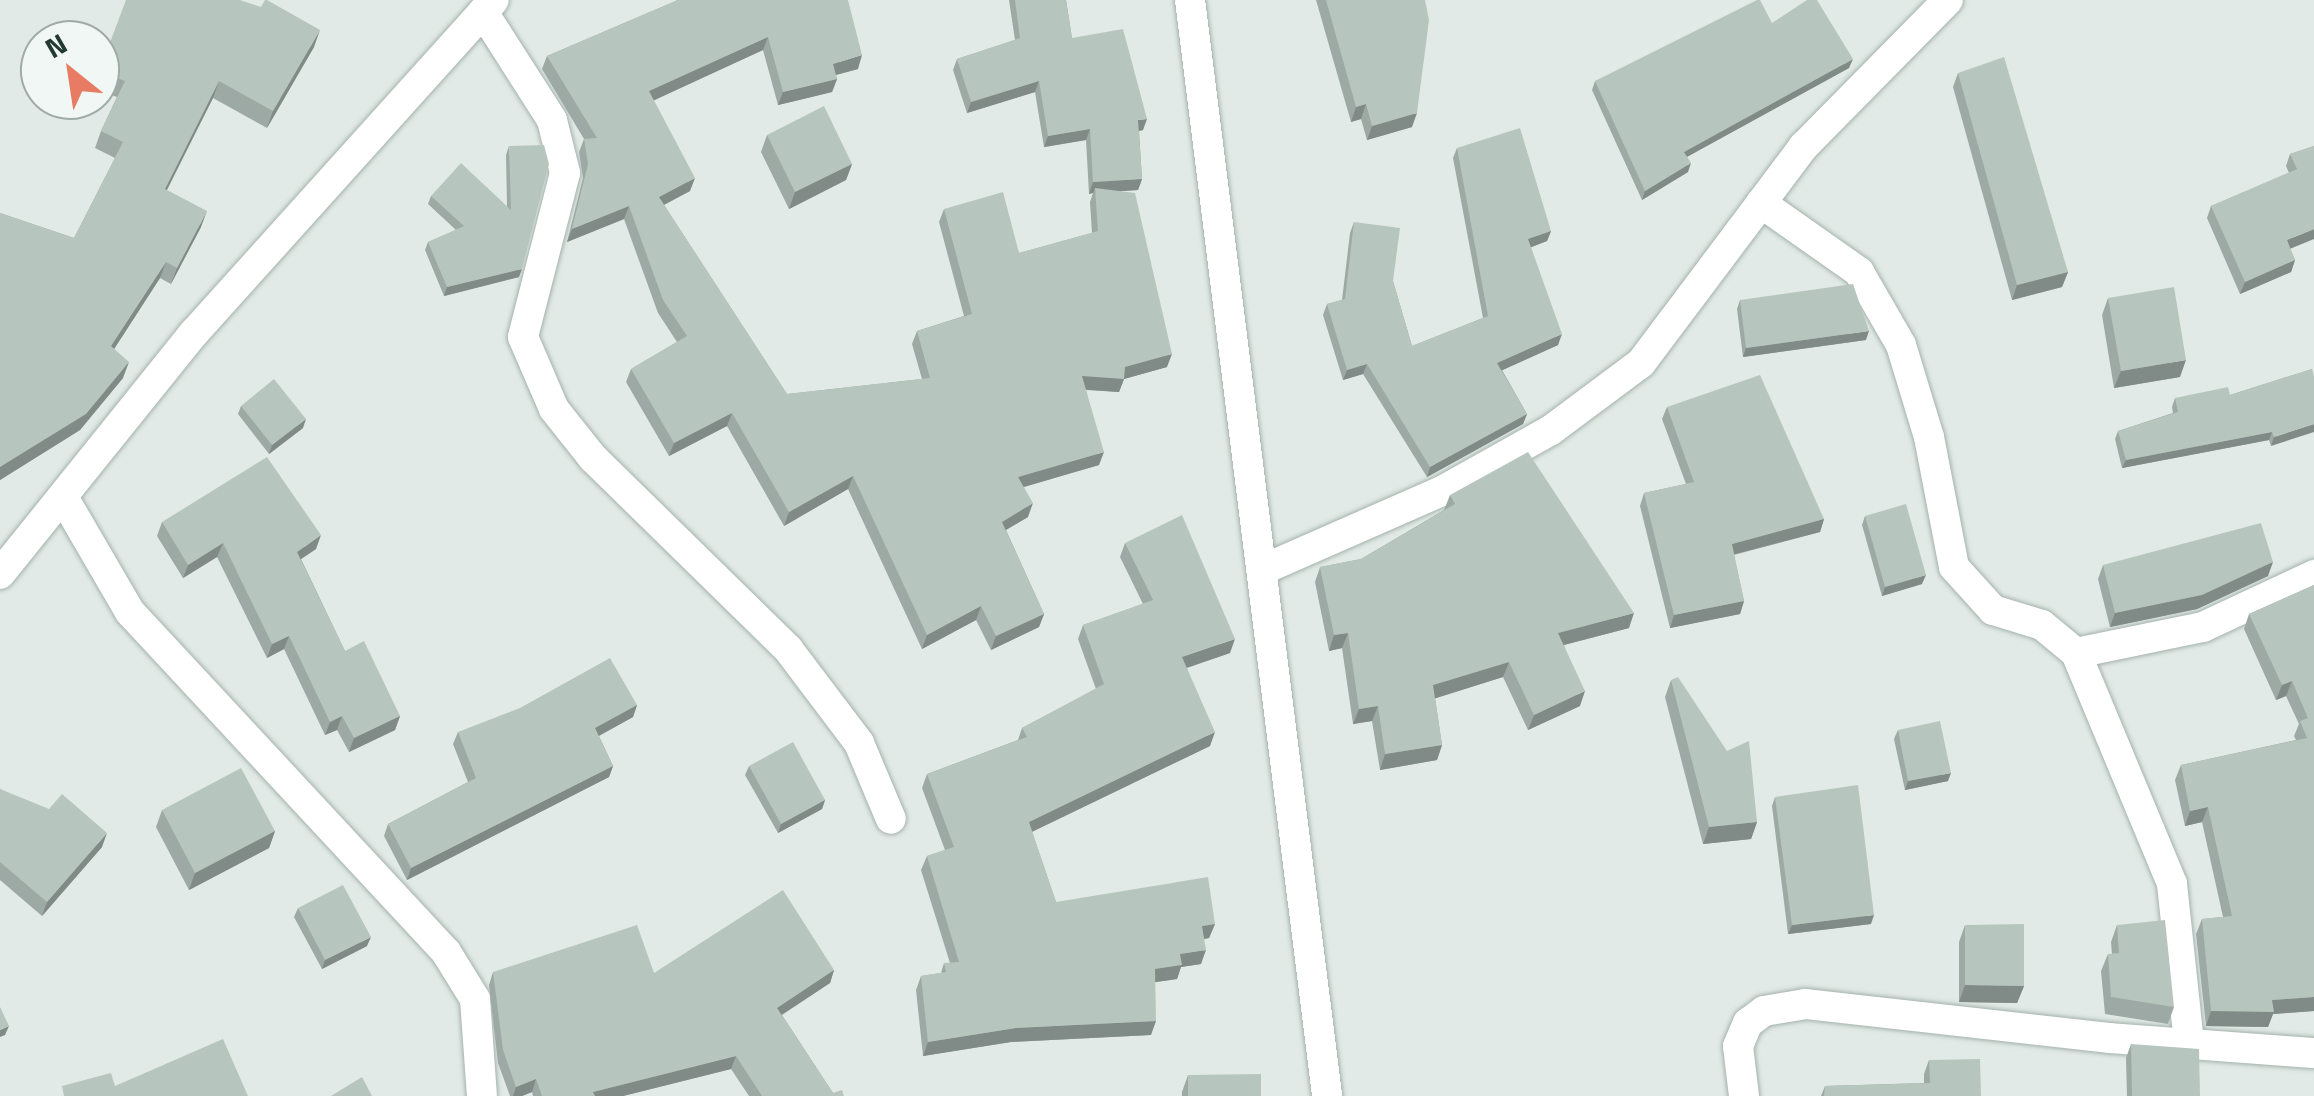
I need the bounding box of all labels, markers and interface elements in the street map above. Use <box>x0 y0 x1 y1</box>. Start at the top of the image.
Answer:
north arrow <box>20 20 120 120</box>
text: N <box>37 22 75 69</box>

